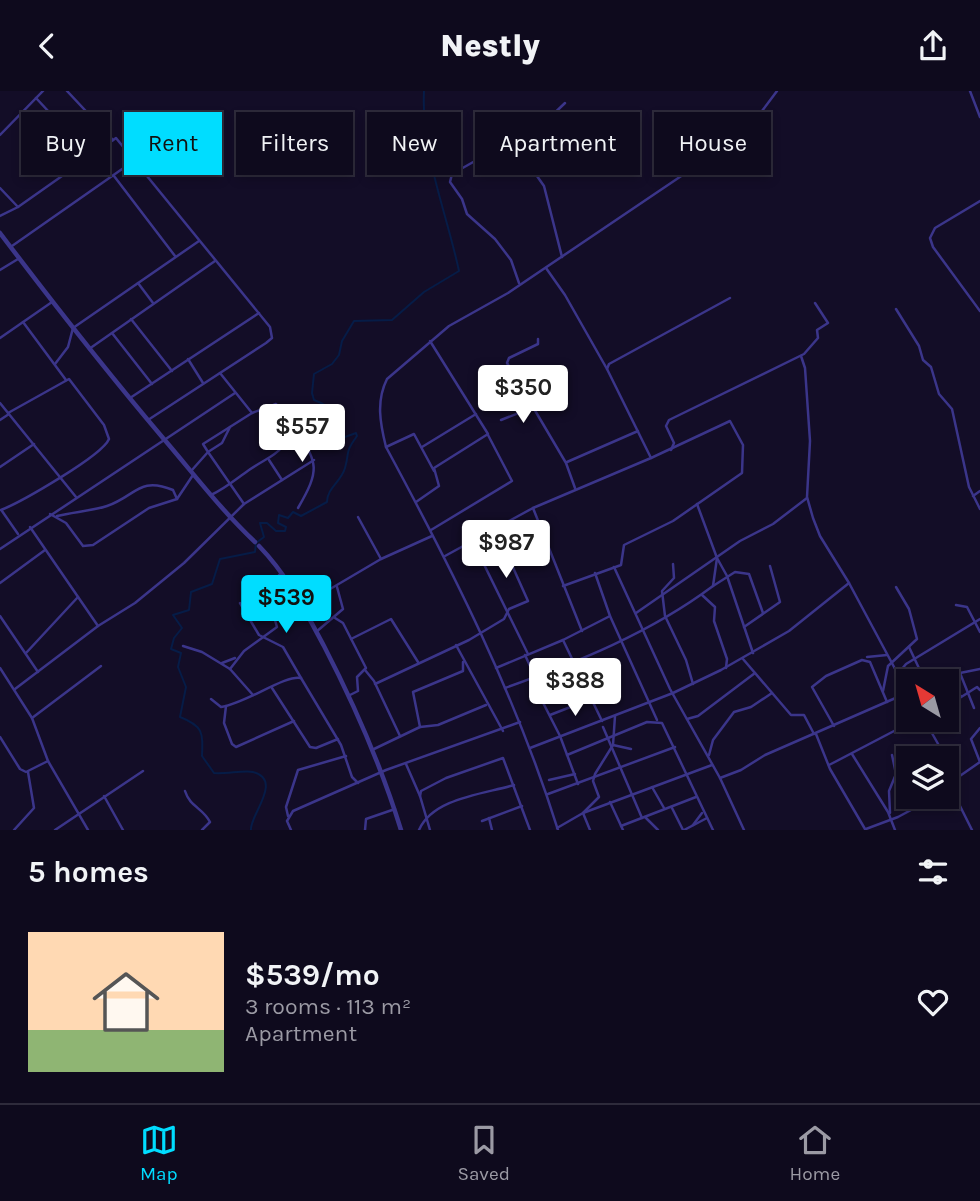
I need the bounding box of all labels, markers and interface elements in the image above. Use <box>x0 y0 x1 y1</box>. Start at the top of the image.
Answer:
icon: back <box>28 27 66 65</box>
text: Nestly <box>440 27 540 64</box>
icon: share <box>914 27 952 65</box>
chip: Buy <box>21 112 110 175</box>
chip: Rent <box>124 112 222 175</box>
chip: Filters <box>236 112 353 175</box>
chip: New <box>367 112 461 175</box>
chip: Apartment <box>475 112 640 175</box>
chip: House <box>654 112 771 175</box>
pin: $350 <box>482 365 564 425</box>
text: $350 <box>494 374 552 401</box>
pin: $557 <box>261 405 343 464</box>
text: $557 <box>275 413 329 440</box>
pin: $987 <box>465 521 547 580</box>
text: $987 <box>478 529 534 556</box>
pin: $539 <box>245 575 327 635</box>
text: $539 <box>257 584 315 611</box>
pin: $388 <box>534 659 616 718</box>
text: $388 <box>545 667 605 694</box>
north arrow <box>896 669 959 731</box>
map controls <box>896 669 959 809</box>
button: layers <box>896 746 959 809</box>
icon: filters <box>914 853 952 891</box>
text: 5 homes <box>28 854 149 890</box>
text: $539/mo <box>245 957 380 993</box>
icon: home <box>84 960 168 1044</box>
icon: heart <box>914 983 952 1021</box>
text: 3 rooms · 113 m² <box>245 993 411 1020</box>
text: Apartment <box>245 1020 357 1047</box>
tab: Map <box>140 1121 178 1185</box>
tab: Saved <box>457 1121 510 1185</box>
tab: Home <box>790 1121 840 1185</box>

